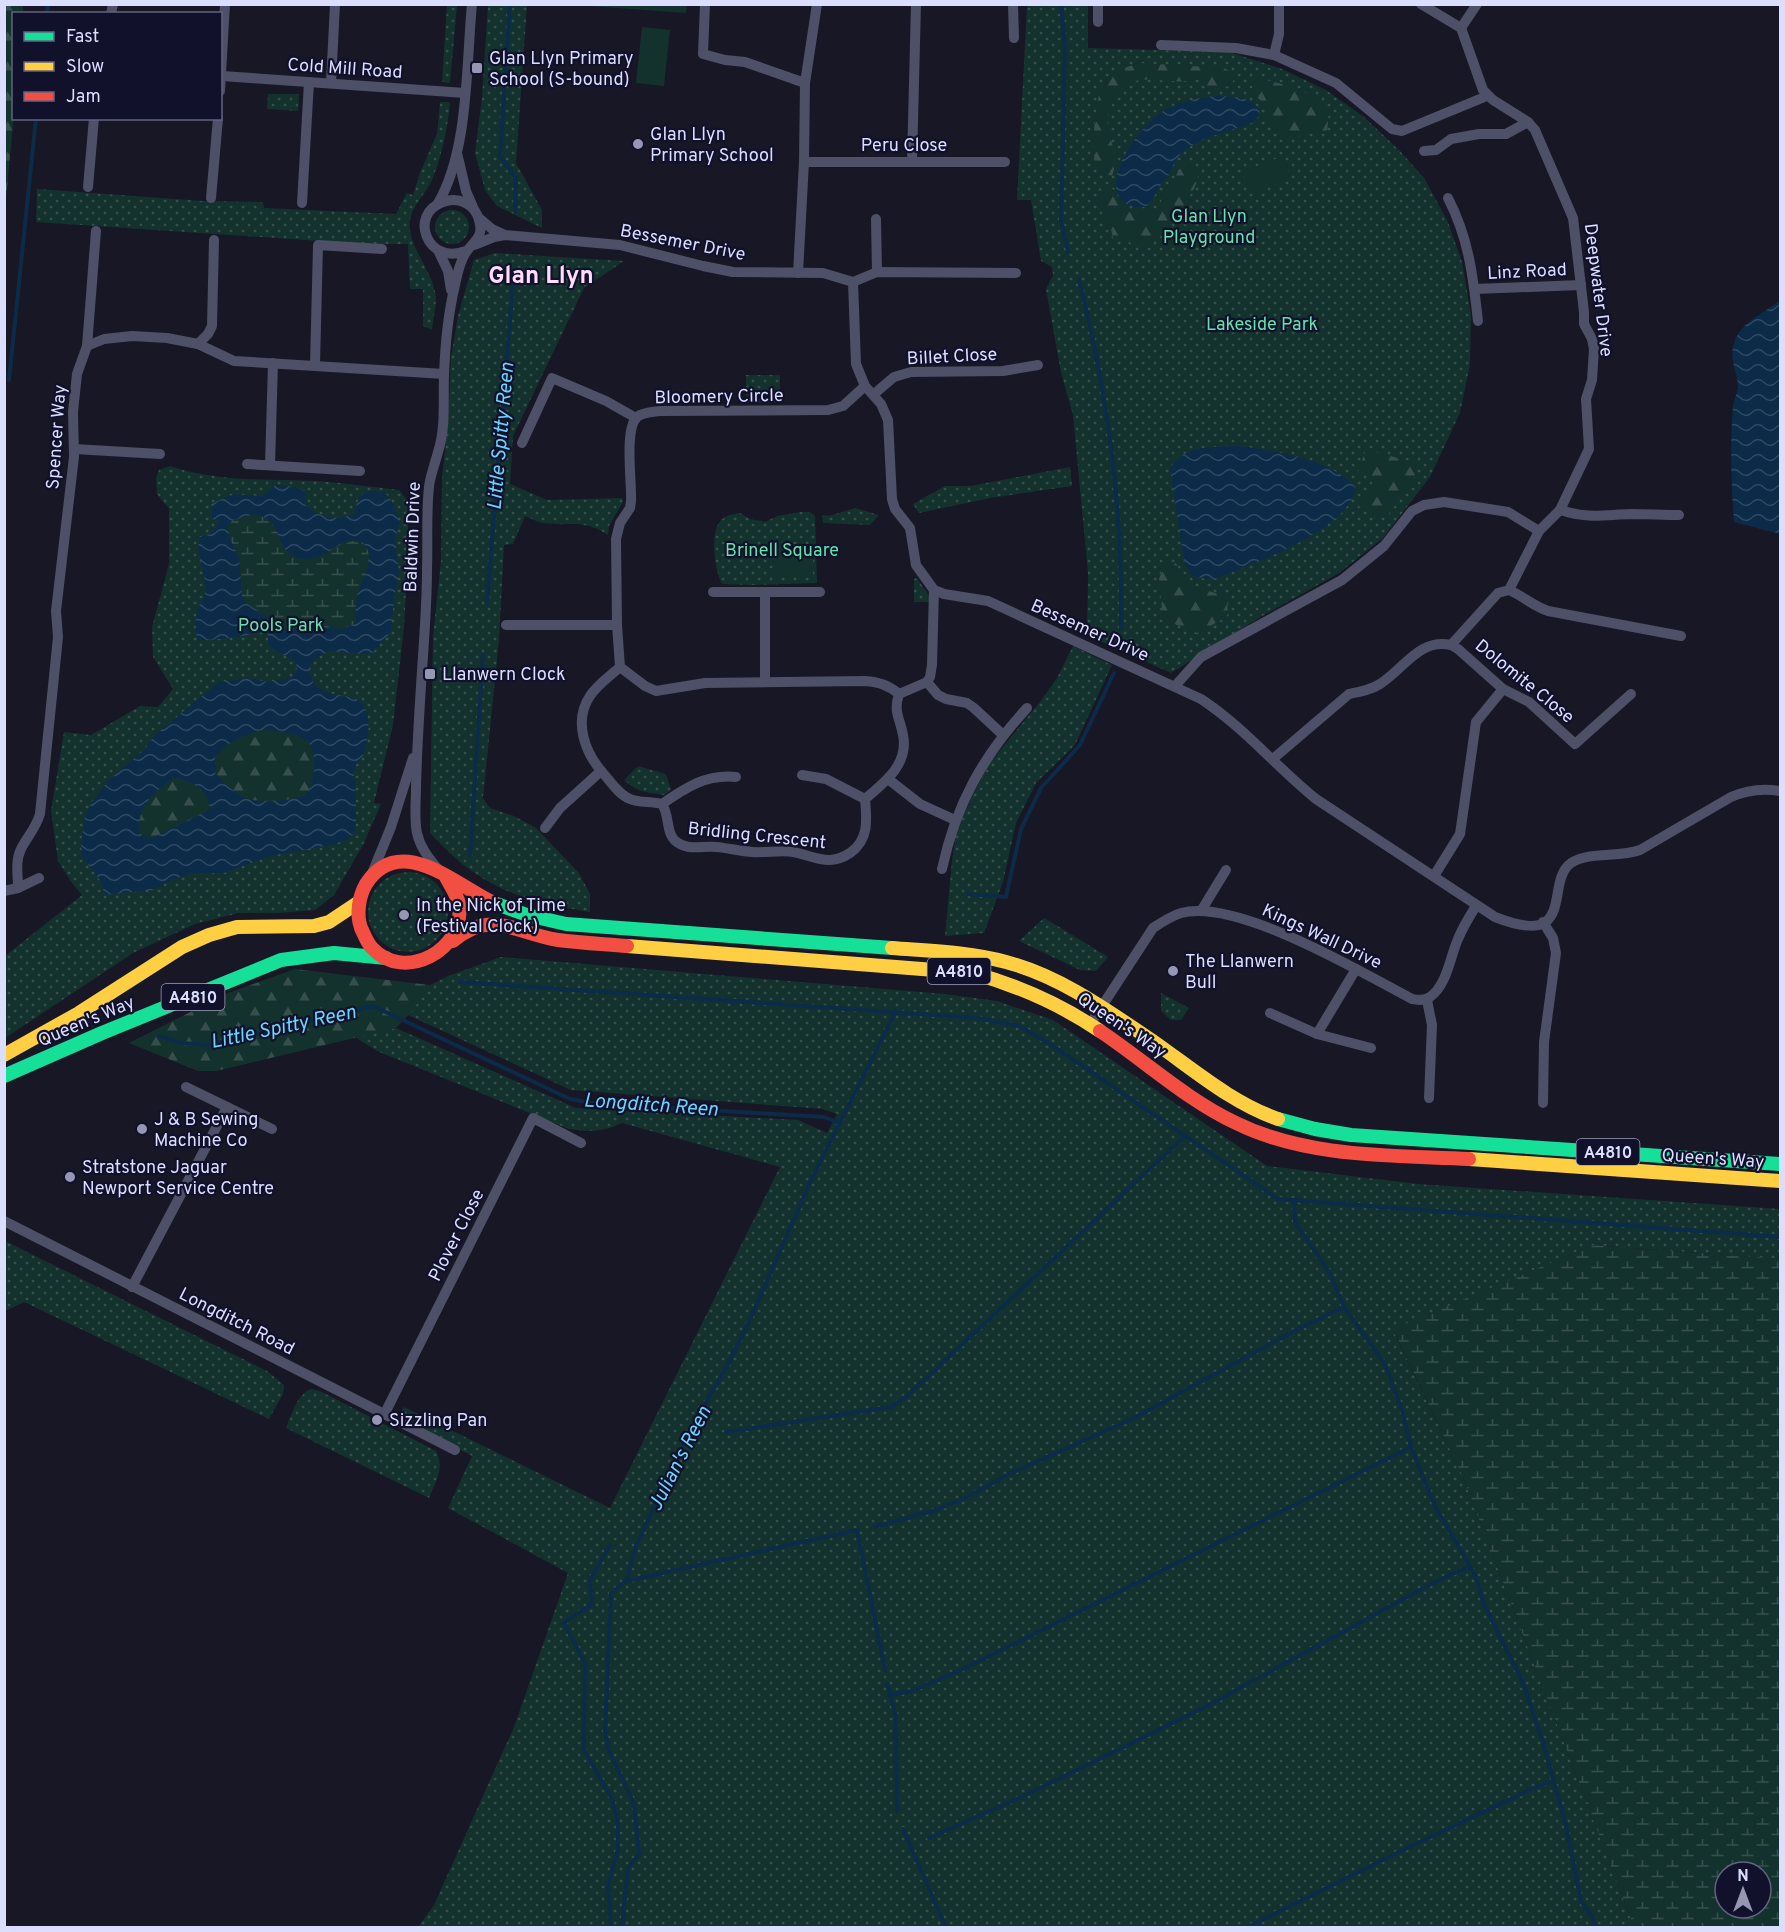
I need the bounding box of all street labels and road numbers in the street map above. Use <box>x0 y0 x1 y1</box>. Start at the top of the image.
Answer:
street label: Cold Mill Road <box>287 54 403 85</box>
street label: Peru Close <box>861 135 947 158</box>
street label: Bessemer Drive <box>618 220 747 267</box>
street label: Deepwater Drive <box>1578 222 1617 358</box>
street label: Linz Road <box>1487 259 1568 286</box>
street label: Billet Close <box>906 344 998 371</box>
street label: Spencer Way <box>42 384 73 490</box>
street label: Bloomery Circle <box>654 385 784 410</box>
street label: Baldwin Drive <box>400 481 427 593</box>
street label: Bessemer Drive <box>1027 595 1152 668</box>
street label: Dolomite Close <box>1470 635 1578 729</box>
street label: Bridling Crescent <box>686 818 827 855</box>
street label: Kings Wall Drive <box>1258 900 1385 975</box>
road number: A4810 <box>928 958 990 984</box>
road number: A4810 <box>162 984 224 1010</box>
street label: Queen's Way <box>1072 988 1170 1065</box>
street label: Queen's Way <box>35 992 138 1053</box>
road number: A4810 <box>1576 1139 1640 1165</box>
street label: Queen's Way <box>1661 1144 1765 1175</box>
street label: Plover Close <box>424 1186 490 1286</box>
street label: Longditch Road <box>175 1283 298 1361</box>

